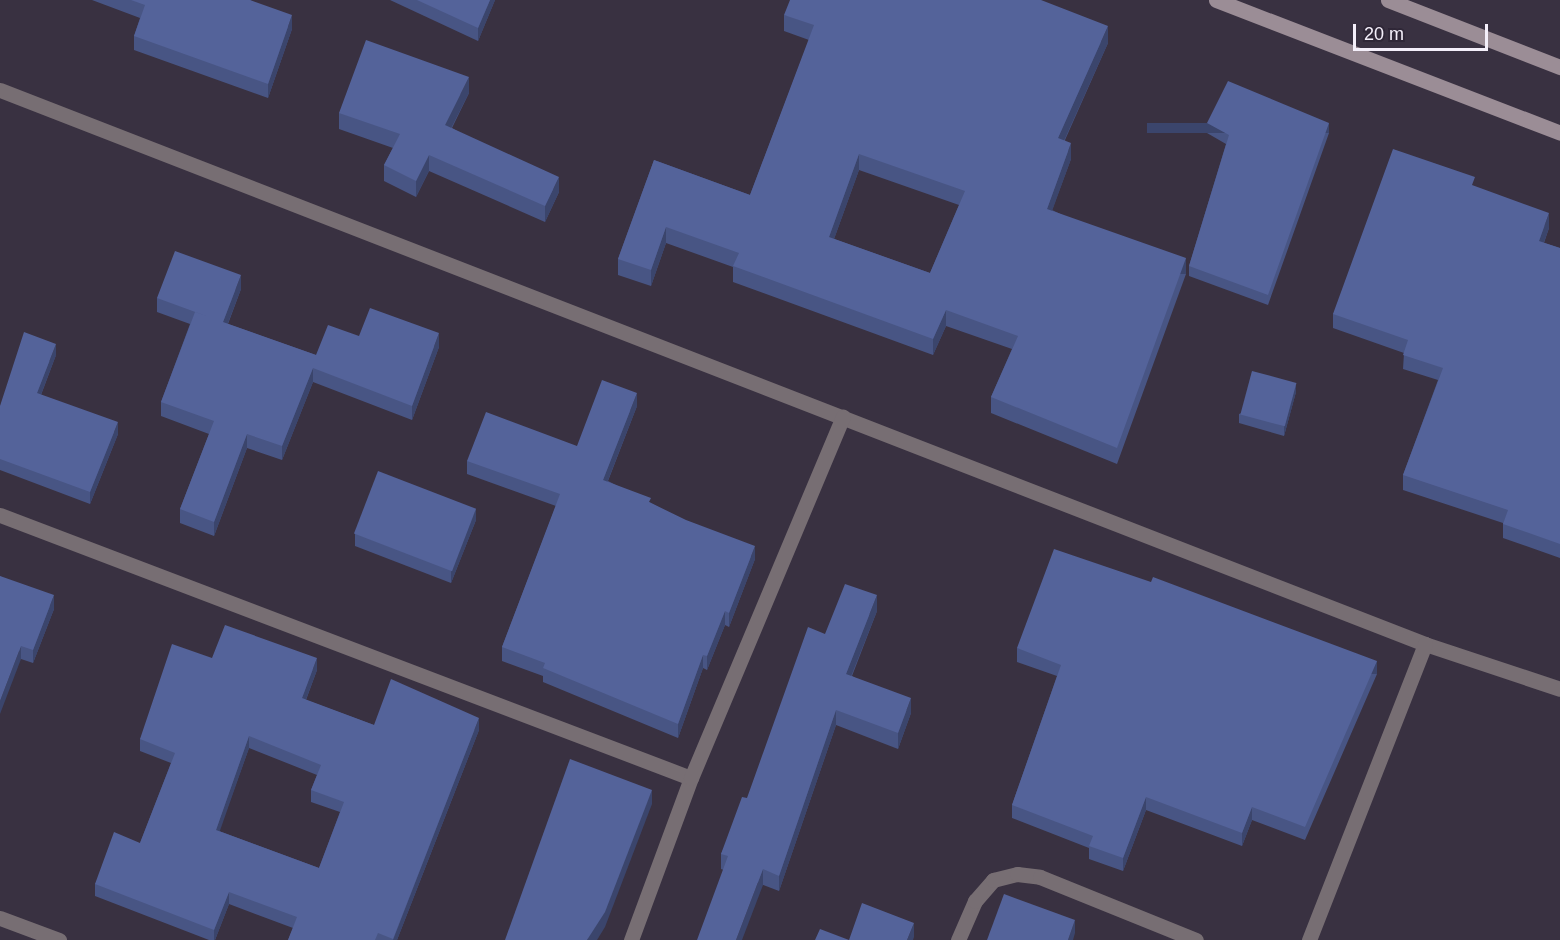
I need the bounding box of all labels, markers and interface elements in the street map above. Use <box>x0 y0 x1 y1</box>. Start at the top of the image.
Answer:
scale bar <box>1356 12 1491 50</box>
text: 20 m <box>1364 24 1404 44</box>

